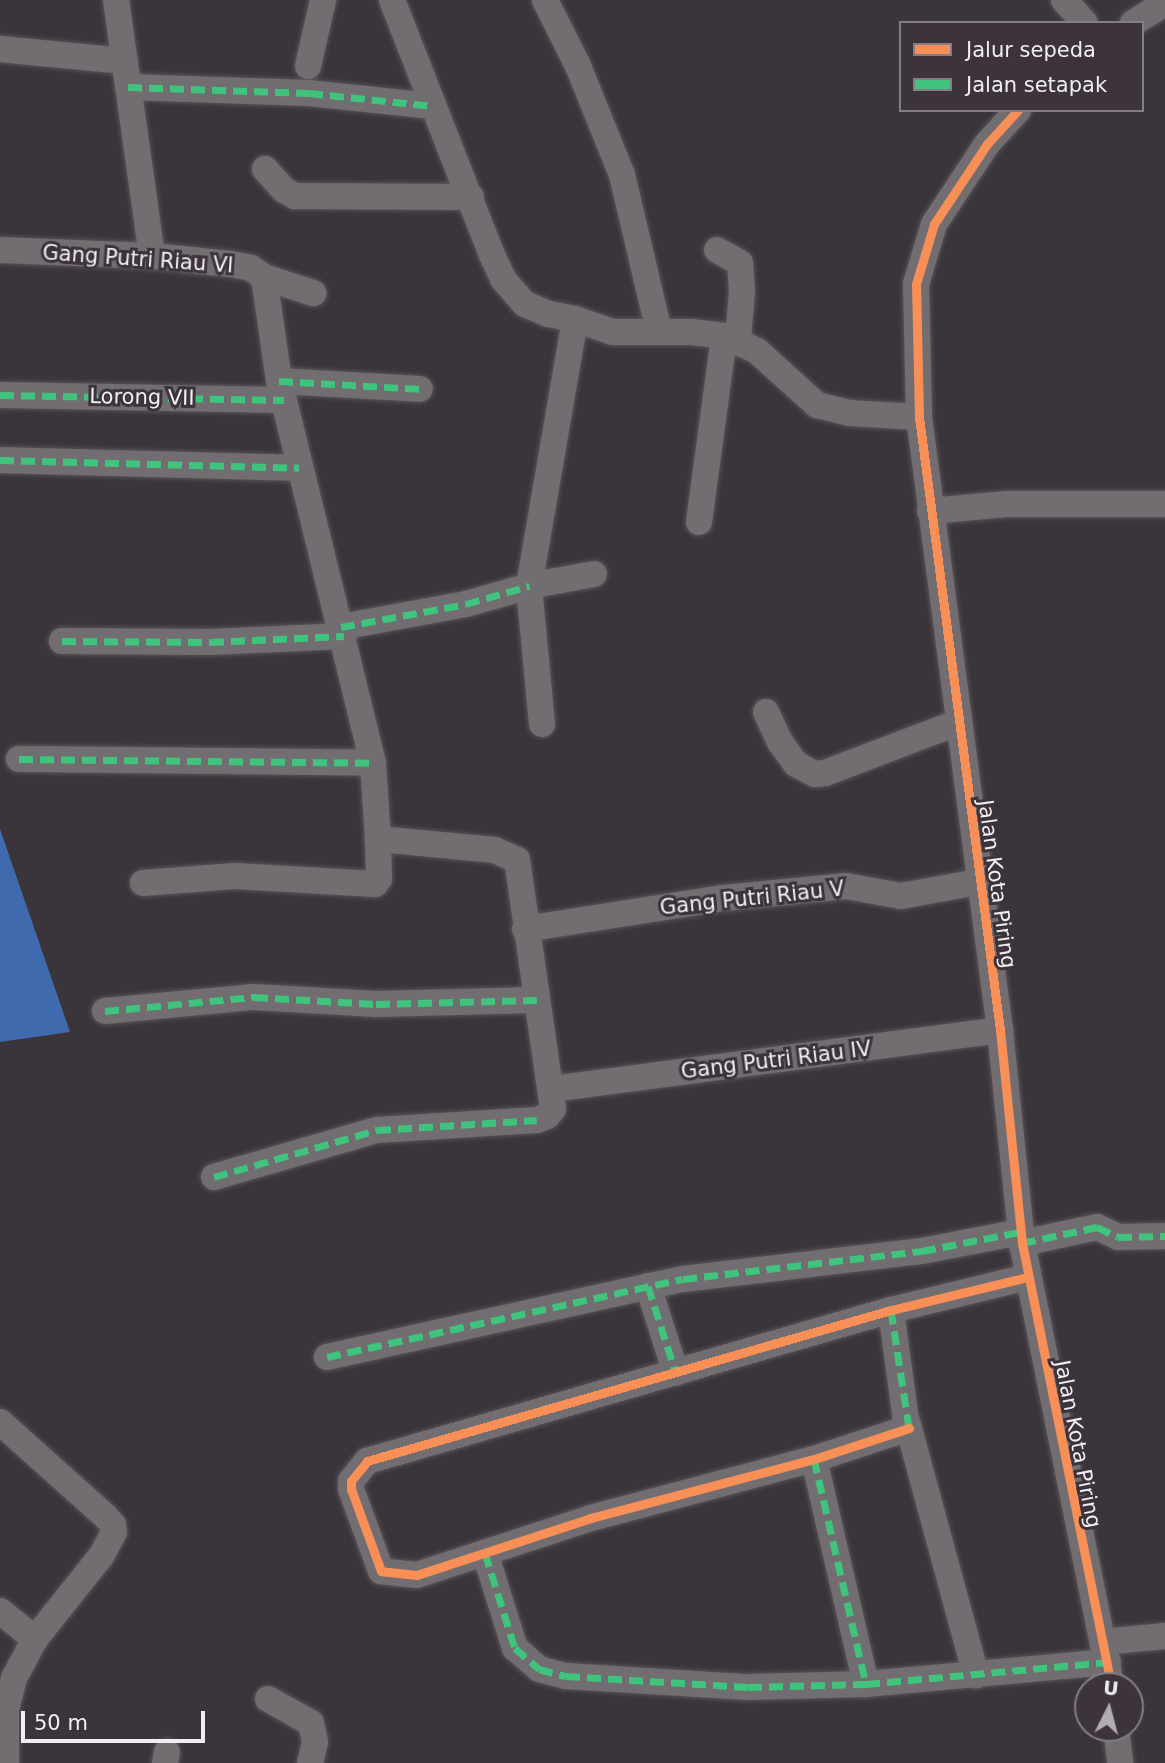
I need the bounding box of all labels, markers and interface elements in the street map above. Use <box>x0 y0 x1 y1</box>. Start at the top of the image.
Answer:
legend <box>899 21 1144 112</box>
text: Jalur sepeda <box>966 38 1096 62</box>
text: Jalan setapak <box>966 73 1107 97</box>
street label: Gang Putri Riau VI <box>42 240 234 278</box>
street label: Lorong VII <box>89 383 195 411</box>
street label: Jalan Kota Piring <box>973 798 1021 970</box>
street label: Gang Putri Riau V <box>659 876 845 920</box>
street label: Gang Putri Riau IV <box>680 1036 872 1084</box>
street label: Jalan Kota Piring <box>1049 1358 1107 1530</box>
north arrow <box>1074 1672 1144 1742</box>
text: U <box>1102 1676 1120 1700</box>
scale bar <box>24 1696 208 1740</box>
text: 50 m <box>34 1711 88 1735</box>

